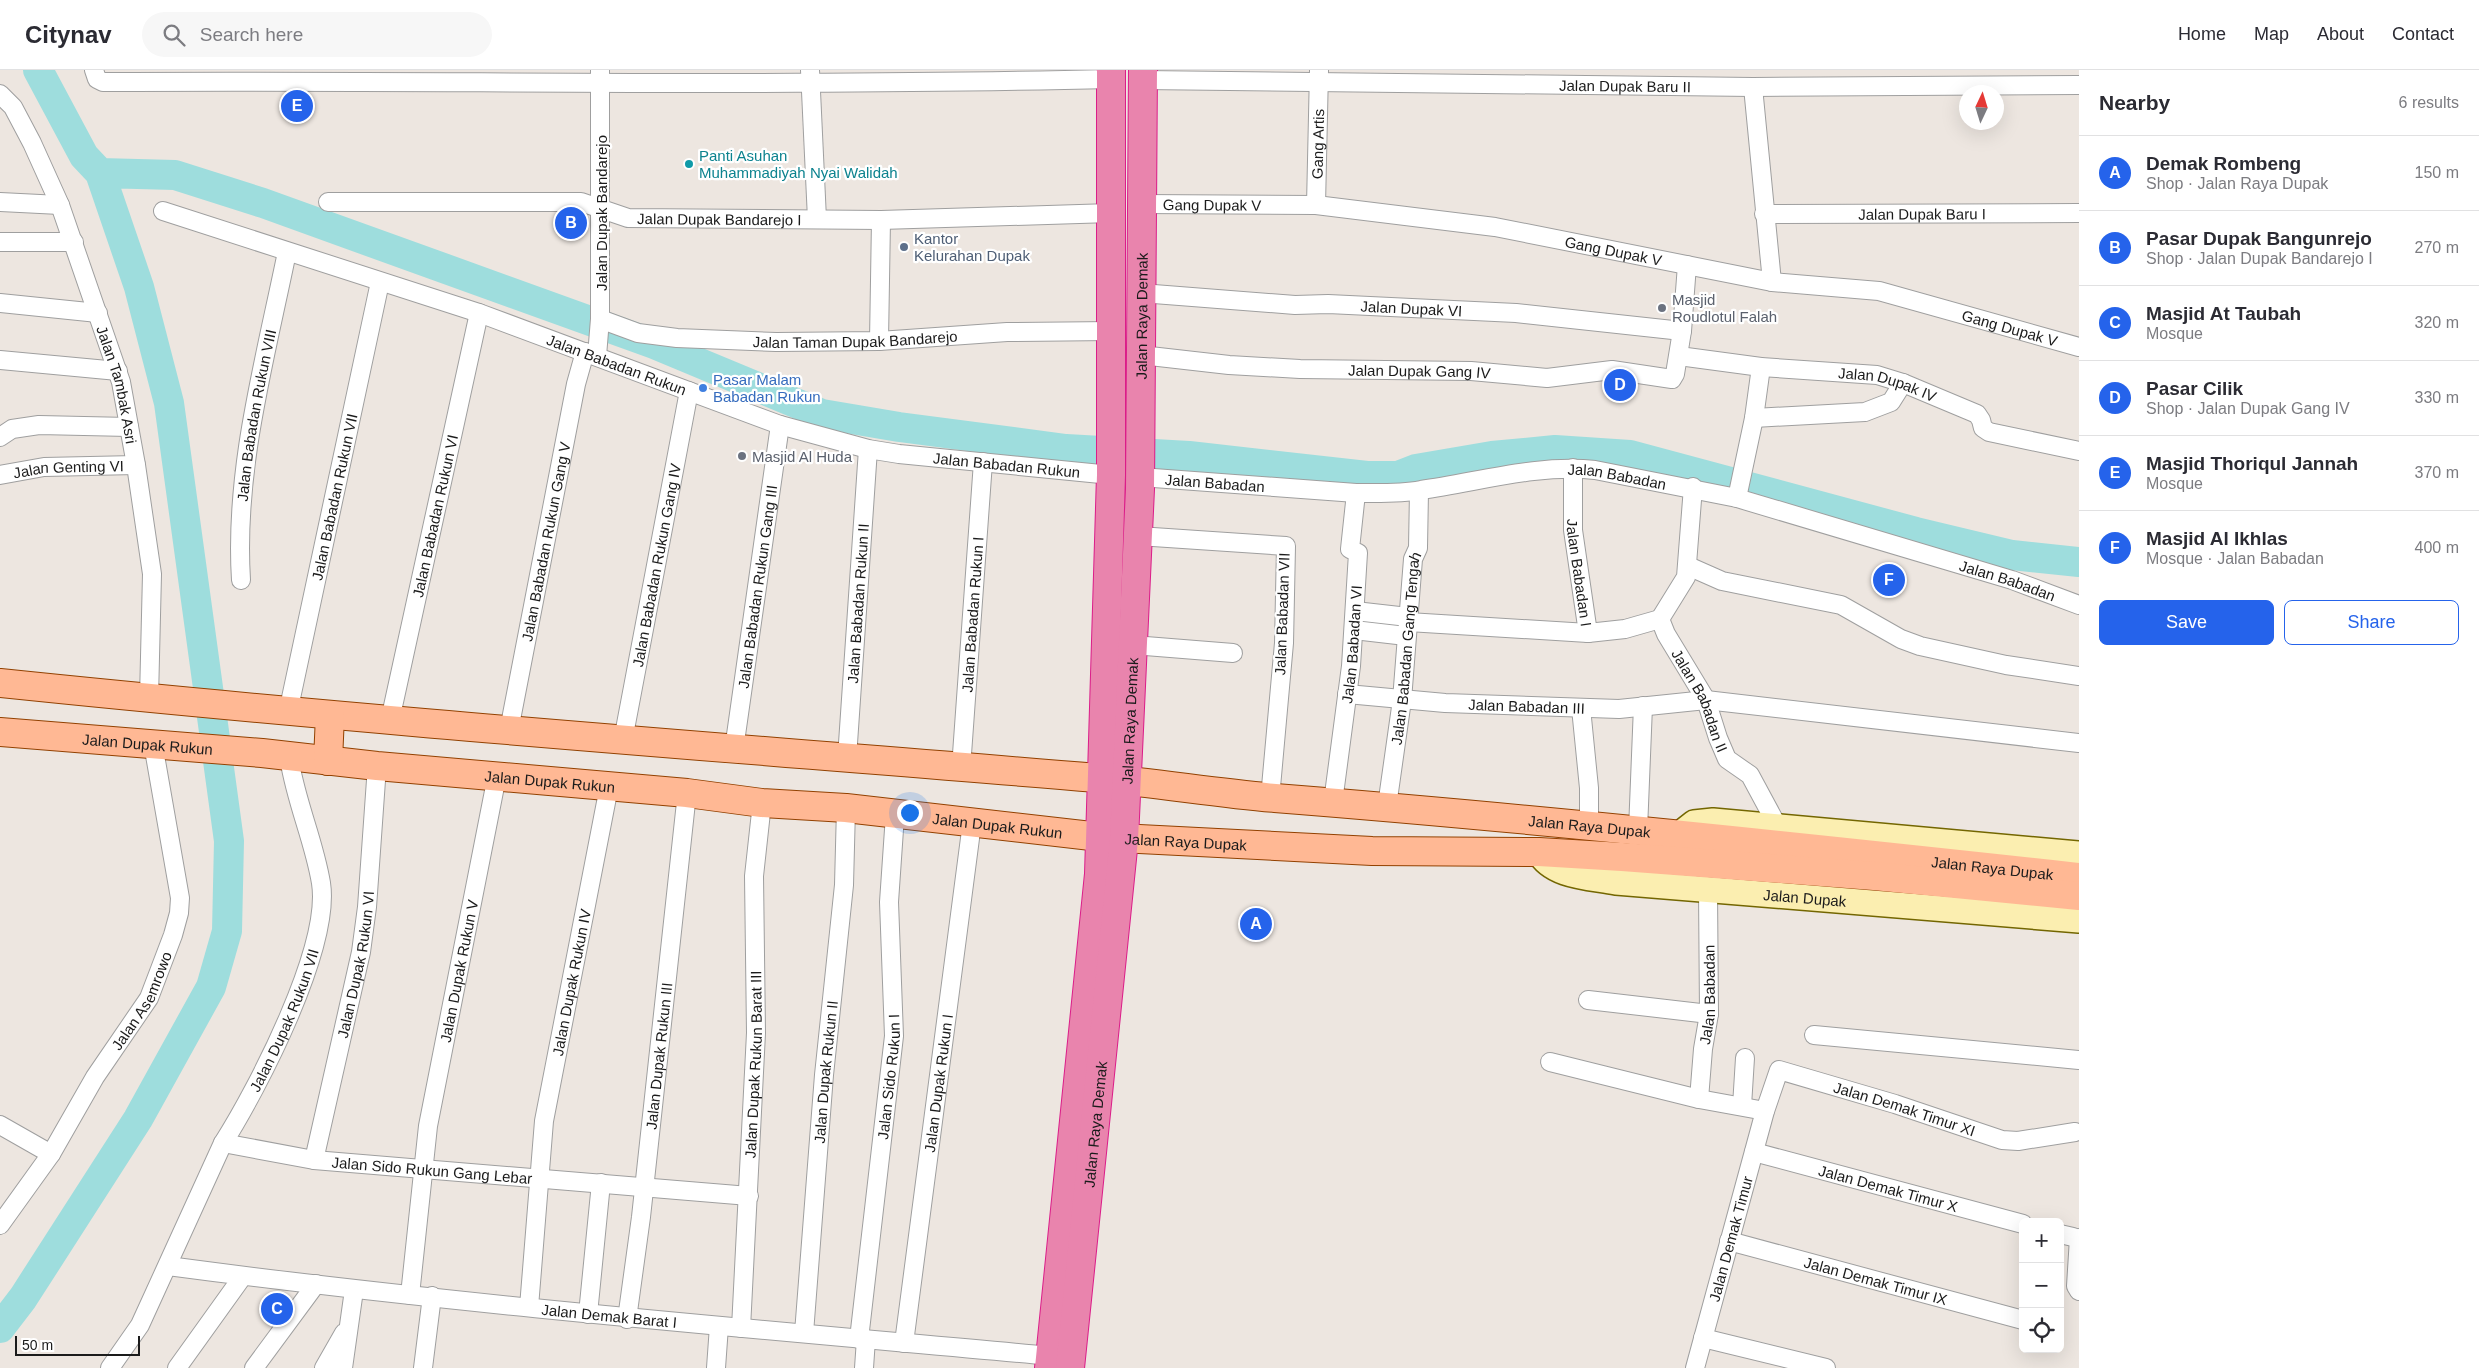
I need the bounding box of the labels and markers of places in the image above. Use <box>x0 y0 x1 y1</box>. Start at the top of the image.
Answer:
pin: E <box>281 87 313 125</box>
place label: Panti Asuhan Muhammadiyah Nyai Walidah <box>699 147 898 181</box>
marker: Panti Asuhan Muhammadiyah Nyai Walidah <box>683 158 695 170</box>
pin: B <box>555 204 587 242</box>
place label: Kantor Kelurahan Dupak <box>914 230 1030 264</box>
marker: Kantor Kelurahan Dupak <box>898 241 910 253</box>
place label: Masjid Roudlotul Falah <box>1672 291 1777 325</box>
marker: Masjid Roudlotul Falah <box>1656 302 1668 314</box>
pin: D <box>1604 366 1636 404</box>
place label: Pasar Malam Babadan Rukun <box>713 371 821 405</box>
marker: Pasar Malam Babadan Rukun <box>697 382 709 394</box>
place label: Masjid Al Huda <box>752 448 853 465</box>
marker: Masjid Al Huda <box>736 450 748 462</box>
pin: F <box>1873 561 1905 599</box>
pin: A <box>1240 905 1272 943</box>
pin: C <box>261 1290 293 1328</box>

